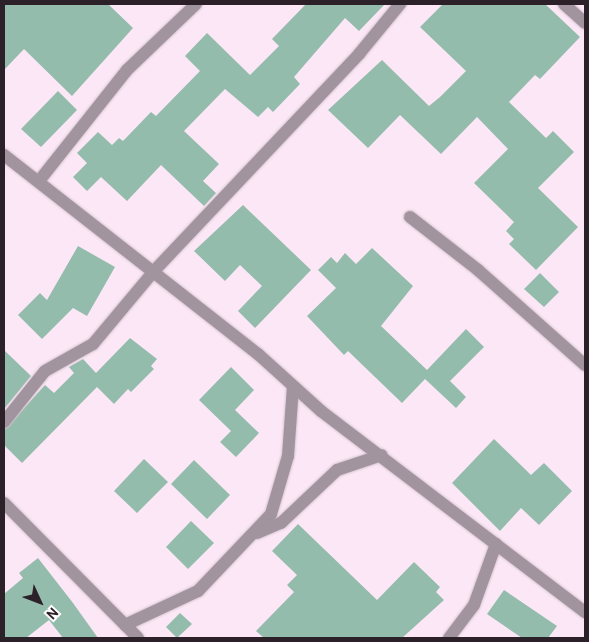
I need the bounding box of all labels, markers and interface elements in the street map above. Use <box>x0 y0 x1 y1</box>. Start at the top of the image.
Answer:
north arrow <box>15 577 65 627</box>
text: N <box>42 603 61 622</box>

